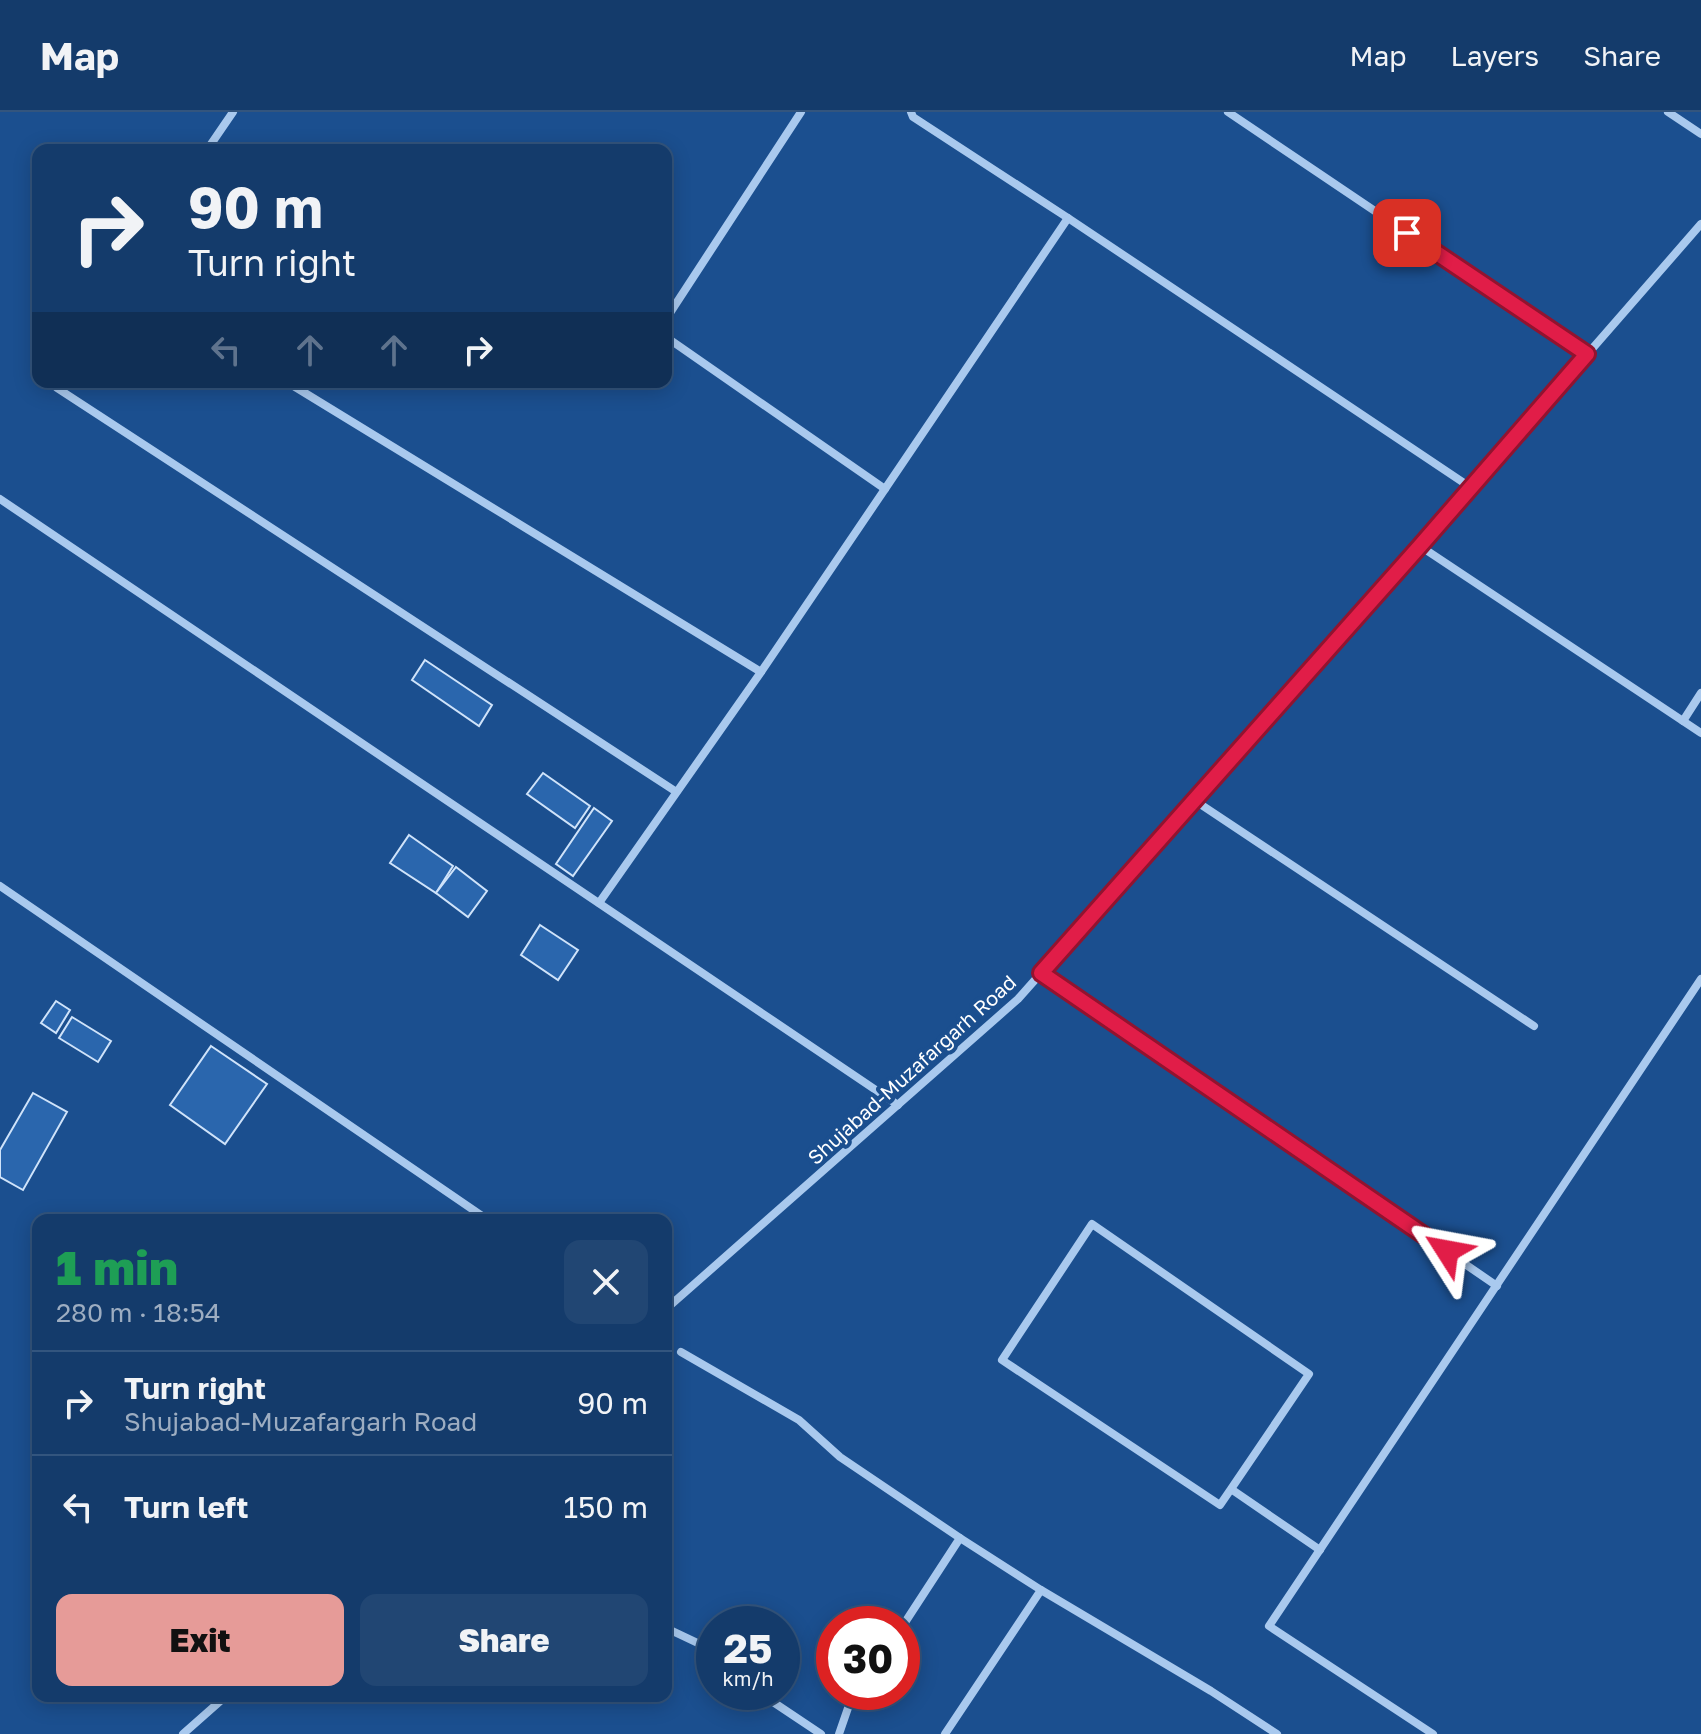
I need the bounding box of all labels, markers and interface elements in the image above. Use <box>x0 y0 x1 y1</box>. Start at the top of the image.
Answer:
text: Map <box>40 33 119 78</box>
text: Map <box>1349 39 1407 72</box>
text: Layers <box>1451 39 1539 72</box>
text: Share <box>1583 39 1661 72</box>
text: 90 m <box>188 173 323 240</box>
icon: right <box>56 176 160 280</box>
pin <box>1373 199 1441 267</box>
icon: arrive <box>1385 211 1429 255</box>
text: Turn right <box>188 241 356 284</box>
icon: left <box>204 328 248 372</box>
icon: ahead <box>288 328 332 372</box>
icon: ahead <box>372 328 416 372</box>
icon: right <box>456 328 500 372</box>
street label: Shujabad-Muzafargarh Road <box>802 969 1020 1169</box>
position arrow <box>1405 1209 1489 1293</box>
text: 1 min <box>56 1238 178 1296</box>
button: close <box>564 1240 648 1324</box>
text: 280 m · 18:54 <box>56 1297 221 1328</box>
text: Turn right <box>124 1370 266 1406</box>
icon: right <box>56 1381 100 1425</box>
text: 90 m <box>577 1385 648 1421</box>
text: Shujabad-Muzafargarh Road <box>124 1406 477 1437</box>
icon: left <box>56 1485 100 1529</box>
text: Turn left <box>124 1489 249 1525</box>
text: 150 m <box>563 1489 648 1525</box>
button: Exit <box>56 1594 344 1686</box>
button: Share <box>360 1594 648 1686</box>
speed limit sign: 30 <box>816 1606 920 1710</box>
text: 25 <box>724 1624 772 1672</box>
text: km/h <box>723 1666 773 1690</box>

